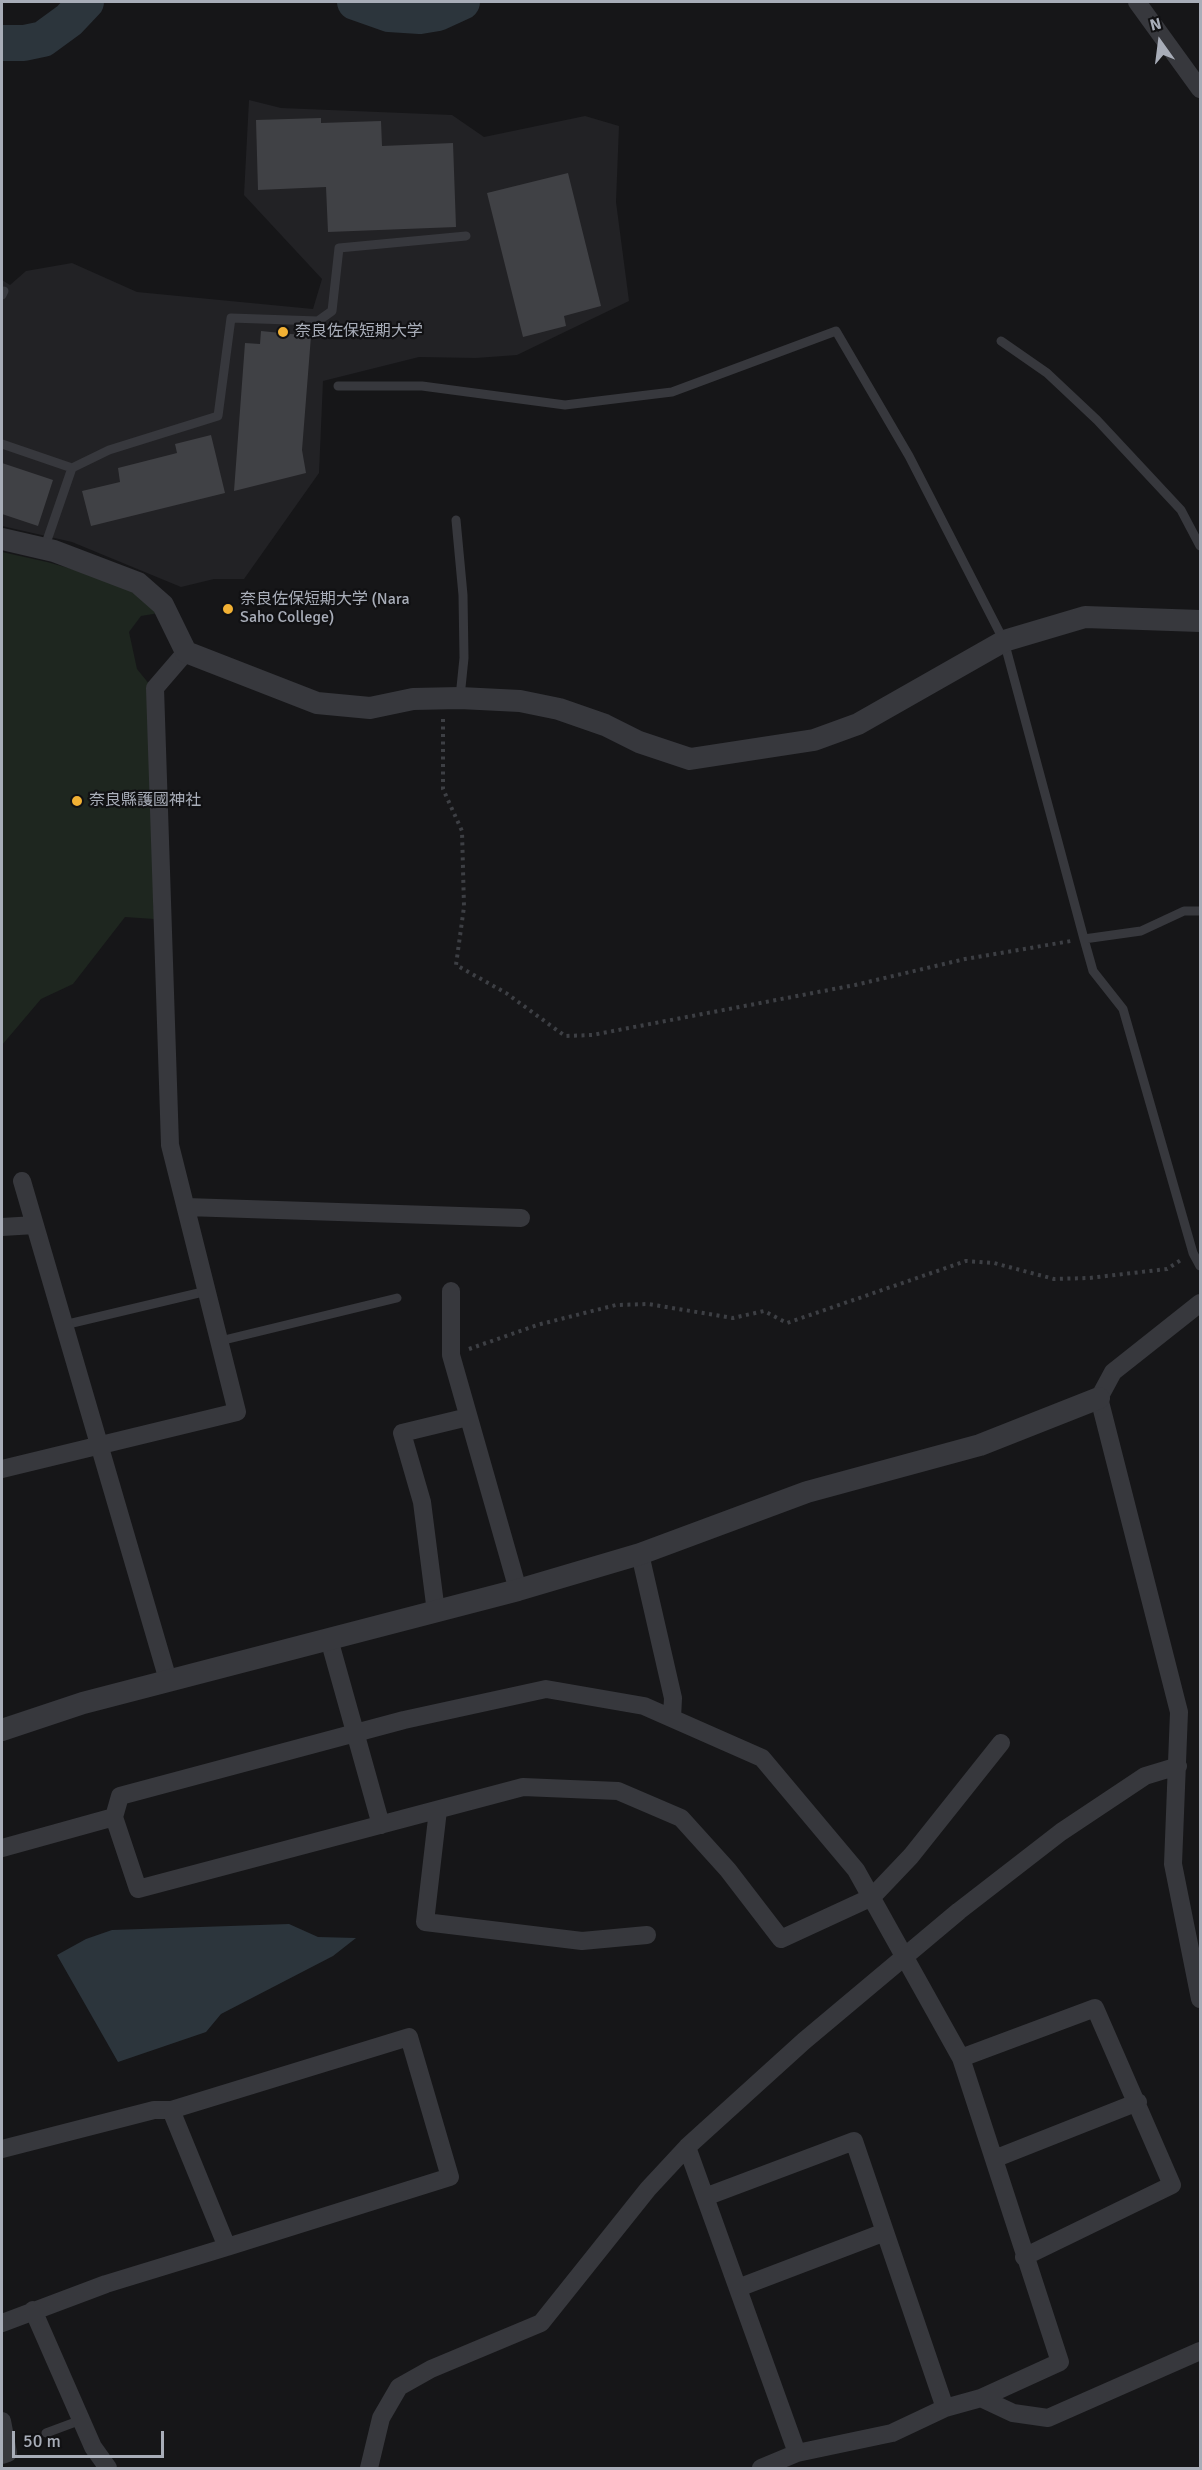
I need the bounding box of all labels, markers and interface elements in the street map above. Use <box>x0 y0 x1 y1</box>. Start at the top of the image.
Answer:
north arrow <box>1130 12 1190 72</box>
text: N <box>1148 13 1163 36</box>
place label: 奈良佐保短期大学 <box>295 322 423 342</box>
marker: 奈良佐保短期大学 <box>276 325 290 339</box>
place label: 奈良佐保短期大学 (Nara Saho College) <box>240 590 410 628</box>
marker: 奈良佐保短期大学 (Nara Saho College) <box>221 602 235 616</box>
place label: 奈良縣護國神社 <box>89 791 201 811</box>
marker: 奈良縣護國神社 <box>70 794 84 808</box>
scale bar <box>15 2419 166 2457</box>
text: 50 m <box>23 2430 61 2452</box>

